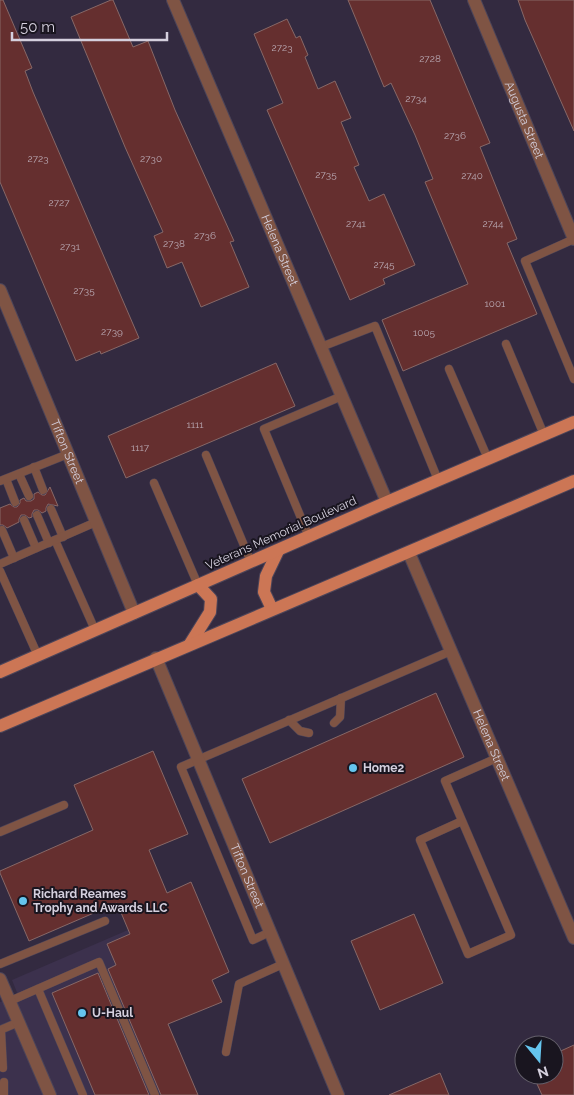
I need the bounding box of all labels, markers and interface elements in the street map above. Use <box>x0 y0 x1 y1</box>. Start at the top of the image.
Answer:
scale bar <box>12 10 168 42</box>
text: 50 m <box>20 18 55 36</box>
house number: 2723 <box>271 42 293 53</box>
house number: 2728 <box>419 53 441 64</box>
street label: Augusta Street <box>502 79 547 161</box>
house number: 2734 <box>405 93 427 104</box>
house number: 2736 <box>444 130 466 141</box>
house number: 2723 <box>27 153 49 164</box>
house number: 2730 <box>140 153 162 164</box>
house number: 2735 <box>315 169 337 180</box>
house number: 2740 <box>461 170 483 181</box>
house number: 2727 <box>48 197 70 208</box>
street label: Helena Street <box>258 212 301 288</box>
house number: 2741 <box>346 218 367 229</box>
house number: 2744 <box>483 218 504 229</box>
house number: 2736 <box>194 230 216 241</box>
house number: 2738 <box>163 238 185 249</box>
house number: 2731 <box>60 241 81 252</box>
house number: 2745 <box>374 259 395 270</box>
house number: 2735 <box>73 285 95 296</box>
house number: 1001 <box>485 298 506 309</box>
house number: 2739 <box>101 326 123 337</box>
house number: 1005 <box>413 327 436 338</box>
street label: Tifton Street <box>47 417 87 486</box>
house number: 1111 <box>186 419 204 430</box>
house number: 1117 <box>131 442 150 453</box>
street label: Veterans Memorial Boulevard <box>203 493 359 573</box>
street label: Helena Street <box>470 707 513 783</box>
place label: Home2 <box>363 761 404 775</box>
marker: Home2 <box>347 762 359 774</box>
street label: Tifton Street <box>227 842 266 910</box>
place label: Richard Reames Trophy and Awards LLC <box>33 887 168 915</box>
marker: Richard Reames Trophy and Awards LLC <box>17 895 29 907</box>
place label: U-Haul <box>92 1006 133 1020</box>
marker: U-Haul <box>76 1007 88 1019</box>
north arrow <box>514 1035 564 1085</box>
text: N <box>535 1063 551 1082</box>

